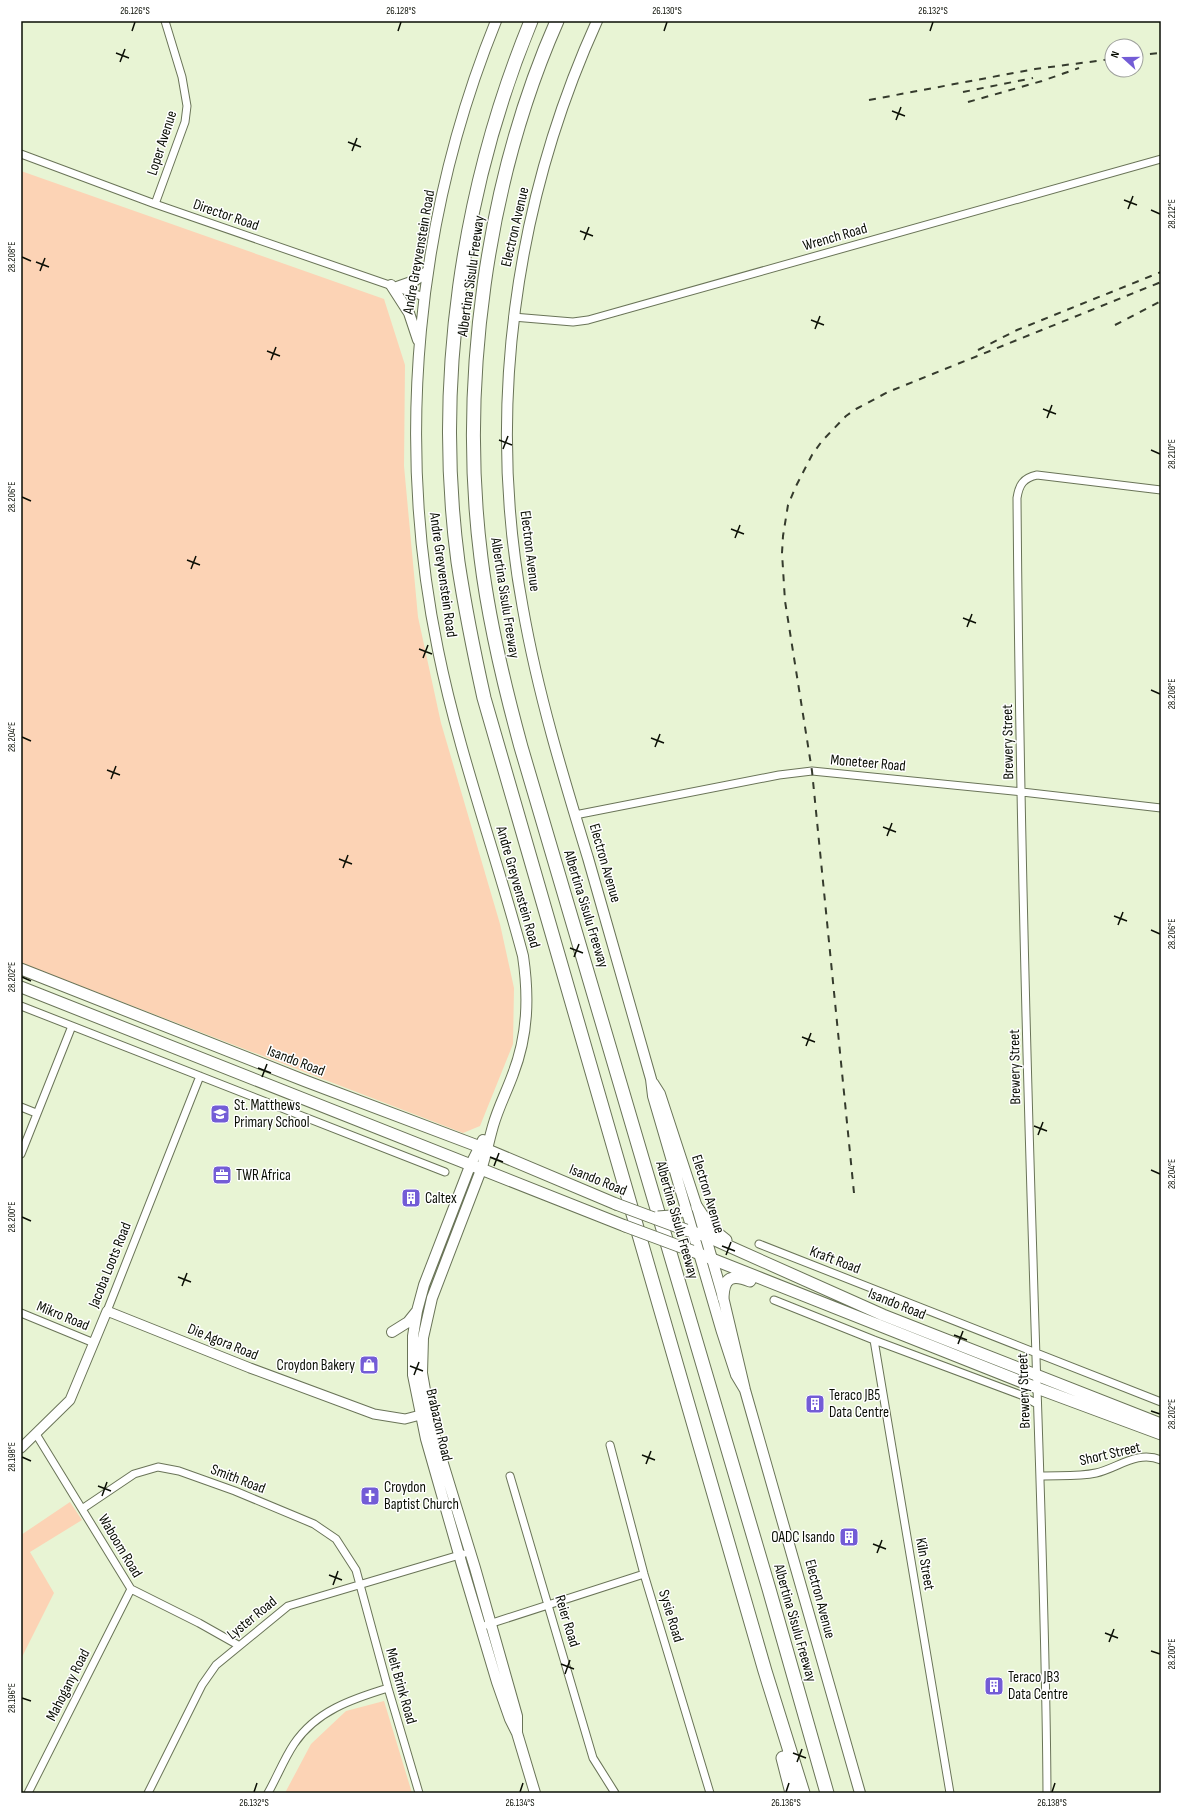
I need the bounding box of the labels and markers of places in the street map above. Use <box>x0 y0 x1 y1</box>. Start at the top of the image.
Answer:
place label: St. Matthews Primary School <box>234 1096 310 1132</box>
school or university icon: St. Matthews Primary School <box>209 1103 231 1125</box>
office icon: TWR Africa <box>211 1164 233 1186</box>
place label: TWR Africa <box>236 1166 291 1185</box>
building icon: Caltex <box>400 1187 422 1209</box>
place label: Caltex <box>425 1189 457 1208</box>
shop icon: Croydon Bakery <box>358 1354 380 1376</box>
place label: Croydon Bakery <box>276 1356 355 1375</box>
place label: Teraco JB5 Data Centre <box>829 1386 889 1422</box>
building icon: Teraco JB5 Data Centre <box>804 1393 826 1415</box>
place label: Croydon Baptist Church <box>384 1478 459 1514</box>
church icon: Croydon Baptist Church <box>359 1485 381 1507</box>
building icon: OADC Isando <box>838 1526 860 1548</box>
place label: OADC Isando <box>771 1528 835 1547</box>
place label: Teraco JB3 Data Centre <box>1008 1668 1068 1704</box>
building icon: Teraco JB3 Data Centre <box>983 1675 1005 1697</box>

